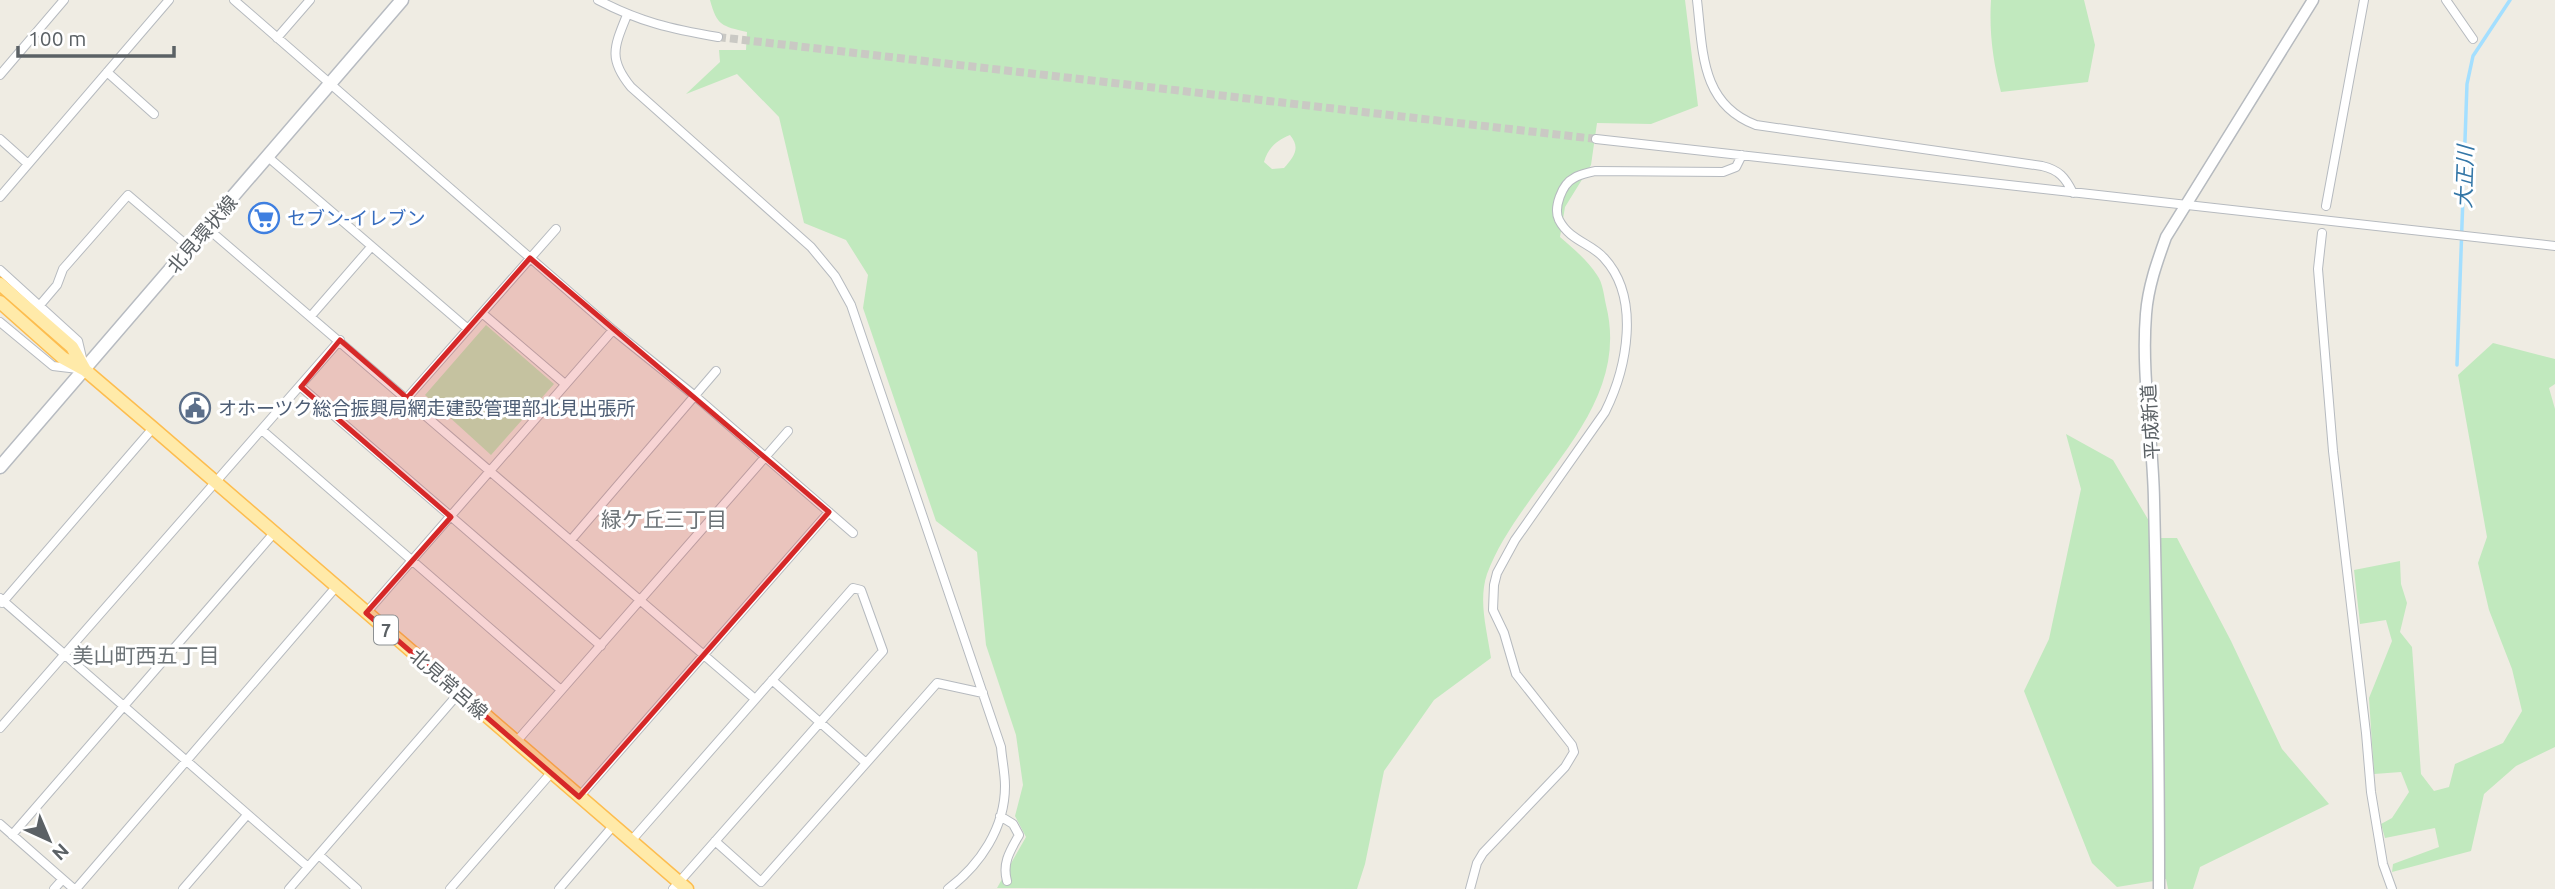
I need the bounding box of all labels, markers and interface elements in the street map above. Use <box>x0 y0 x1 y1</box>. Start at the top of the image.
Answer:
scale bar <box>18 14 173 58</box>
text: 100 m <box>28 26 86 50</box>
water label: 大正川 <box>2451 143 2477 209</box>
street label: 北見環状線 <box>163 191 241 277</box>
supermarket icon: セブン-イレブン <box>247 201 281 235</box>
place label: セブン-イレブン <box>287 207 426 229</box>
street label: 平成新道 <box>2137 383 2163 461</box>
public building icon: オホーツク総合振興局網走建設管理部北見出張所 <box>178 391 212 425</box>
place label: オホーツク総合振興局網走建設管理部北見出張所 <box>218 397 636 419</box>
district label: 緑ケ丘三丁目 <box>601 507 727 531</box>
road number: 7 <box>374 616 398 644</box>
district label: 美山町西五丁目 <box>73 643 220 667</box>
street label: 北見常呂線 <box>406 645 492 723</box>
north arrow <box>14 805 84 875</box>
text: N <box>48 839 74 865</box>

